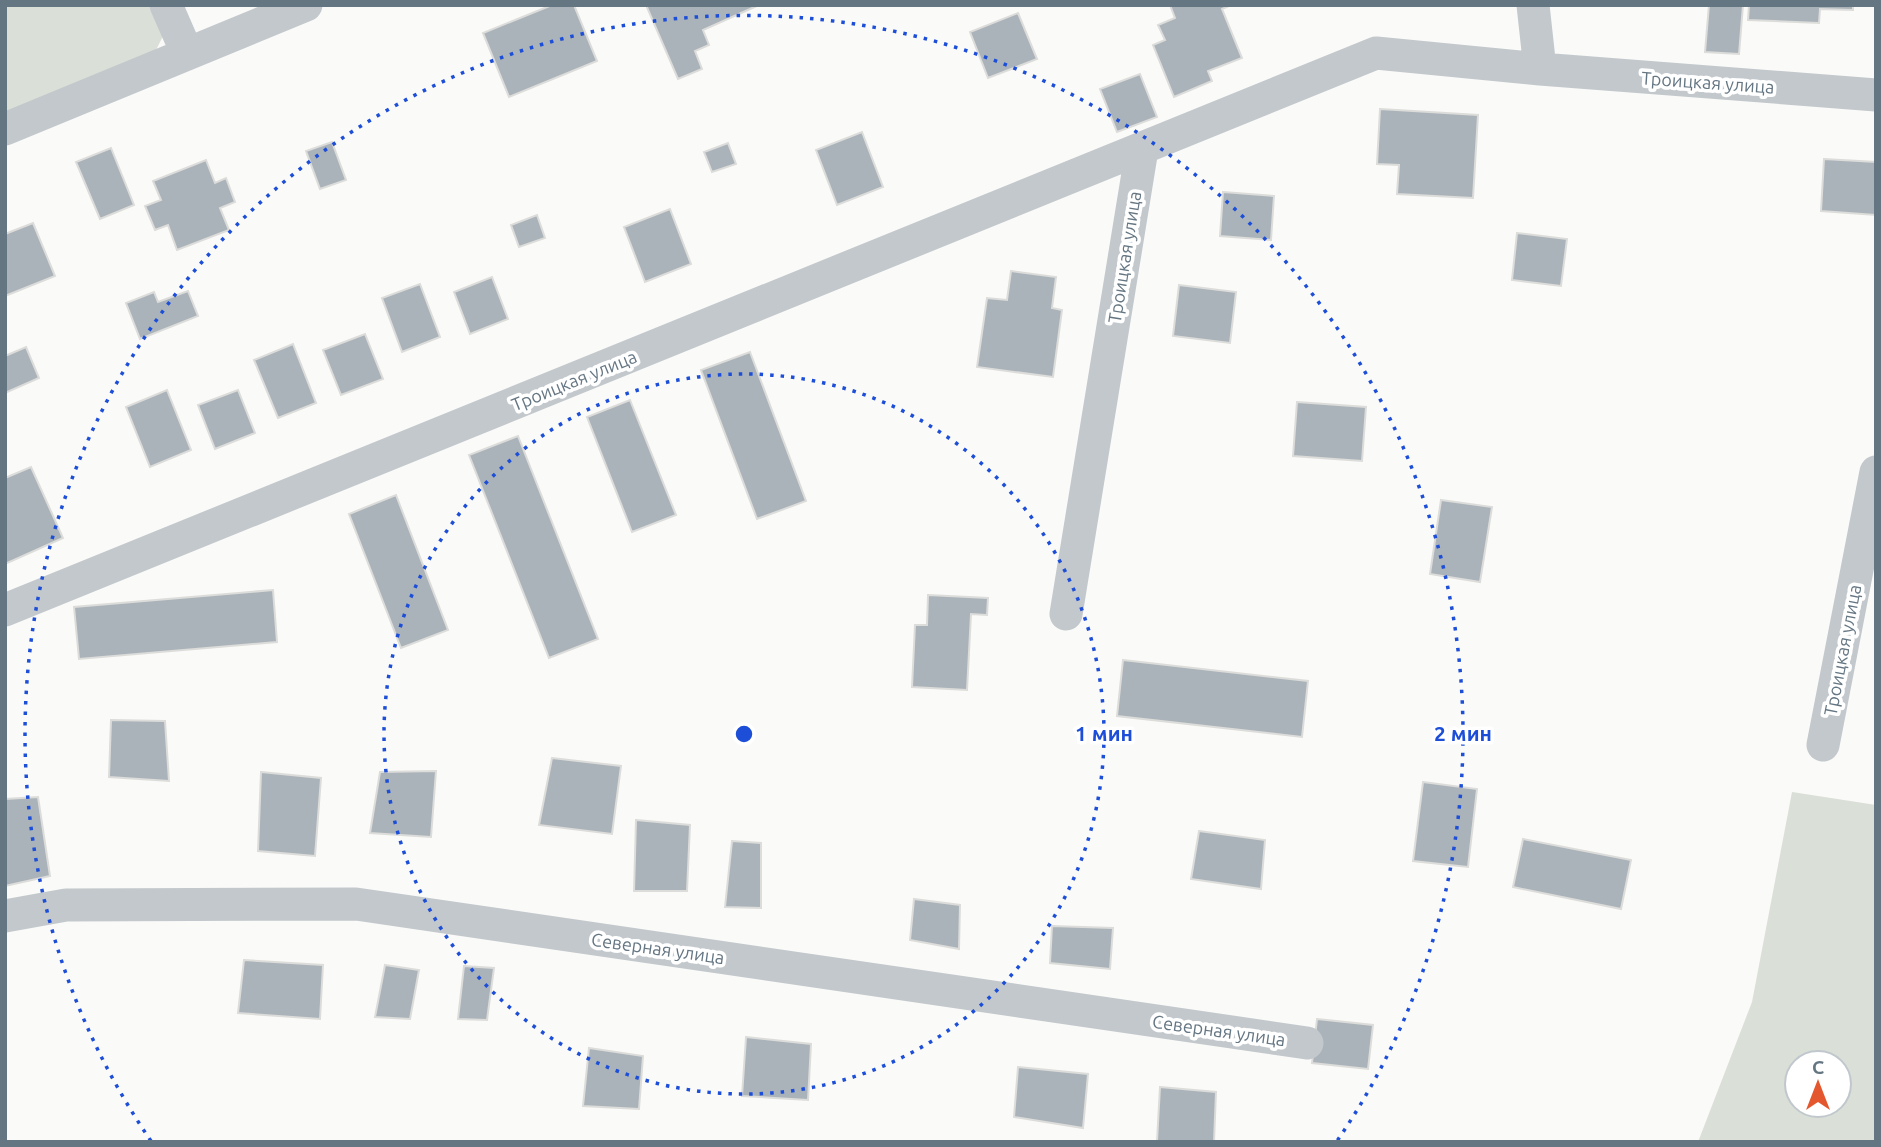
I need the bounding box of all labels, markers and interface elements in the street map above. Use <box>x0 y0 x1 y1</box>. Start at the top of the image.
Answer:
street label: Троицкая улица <box>1641 67 1775 97</box>
street label: Троицкая улица <box>1104 190 1144 324</box>
street label: Троицкая улица <box>508 346 640 414</box>
street label: Троицкая улица <box>1819 583 1865 717</box>
text: 1 мин <box>1075 721 1133 745</box>
text: 2 мин <box>1434 721 1492 745</box>
centre of rings <box>732 722 756 746</box>
street label: Северная улица <box>590 929 726 967</box>
street label: Северная улица <box>1151 1011 1287 1049</box>
north arrow <box>1783 1049 1853 1119</box>
text: С <box>1812 1056 1824 1078</box>

